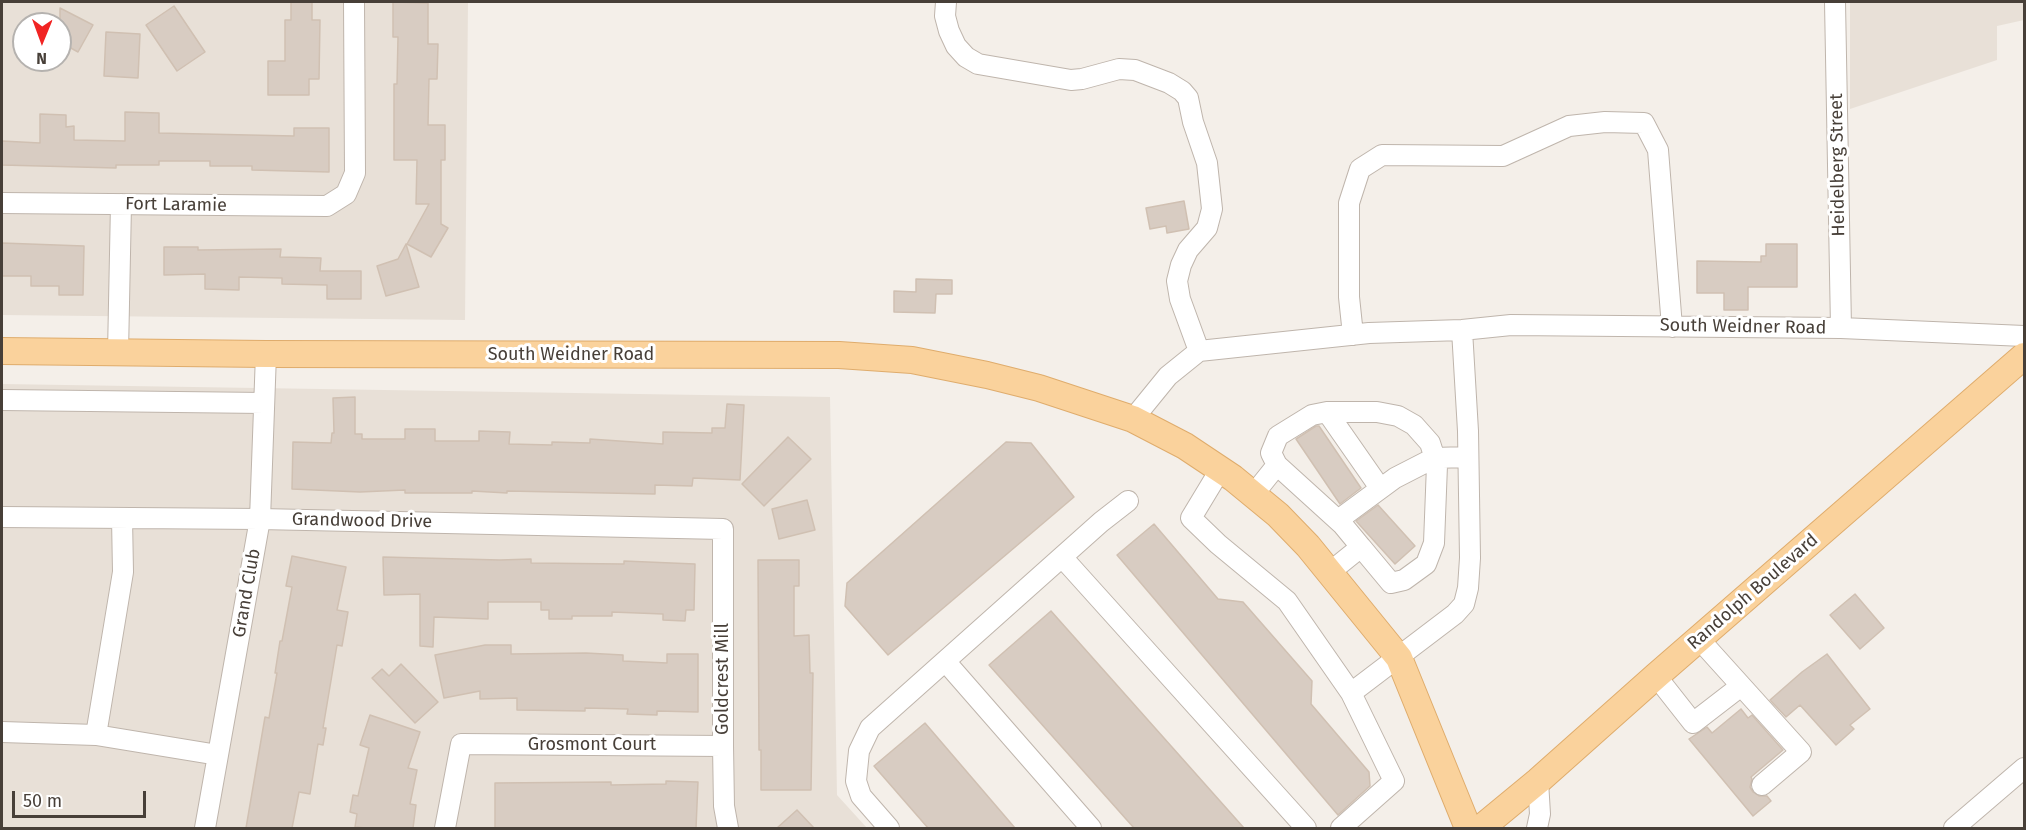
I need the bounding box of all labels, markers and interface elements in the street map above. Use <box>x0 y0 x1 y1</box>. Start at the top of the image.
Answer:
north arrow <box>12 12 72 72</box>
text: N <box>36 49 47 68</box>
street label: Heidelberg Street <box>1826 93 1850 237</box>
street label: Fort Laramie <box>125 193 227 217</box>
street label: South Weidner Road <box>1660 315 1826 339</box>
street label: South Weidner Road <box>488 344 654 366</box>
street label: Grandwood Drive <box>292 509 432 533</box>
street label: Randolph Boulevard <box>1683 529 1823 655</box>
street label: Grand Club <box>229 547 265 639</box>
street label: Goldcrest Mill <box>712 623 734 735</box>
street label: Grosmont Court <box>528 734 656 756</box>
scale bar <box>15 779 148 817</box>
text: 50 m <box>23 790 62 812</box>

